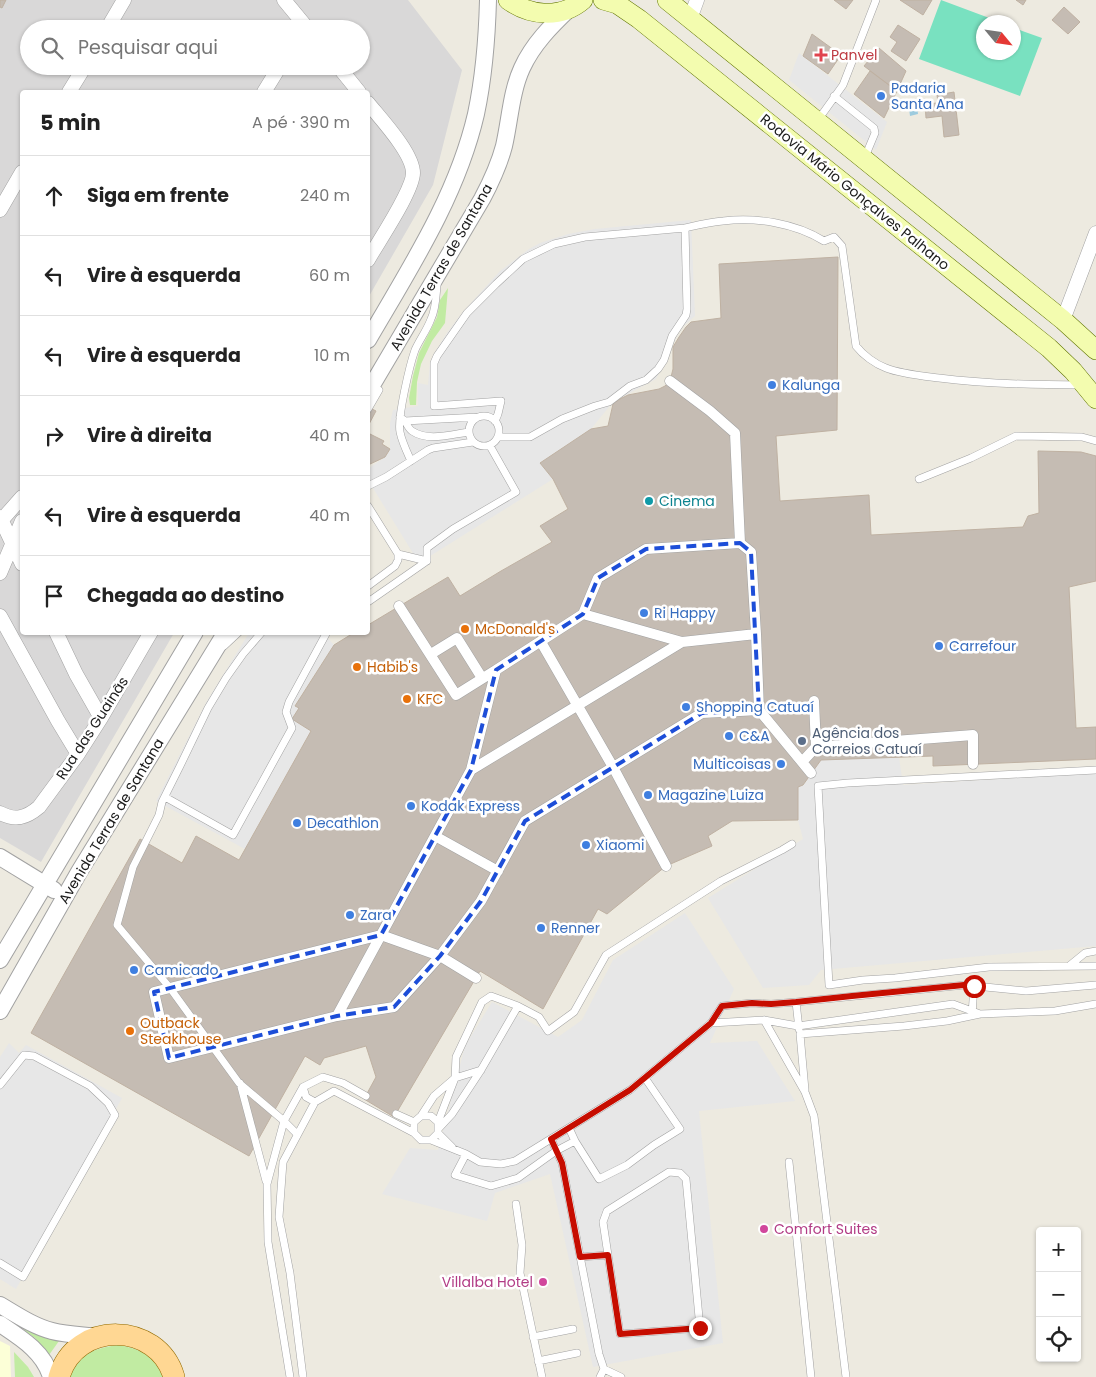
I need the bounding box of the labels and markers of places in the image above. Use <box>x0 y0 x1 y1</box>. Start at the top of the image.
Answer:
place label: Panvel <box>831 45 878 65</box>
marker: Panvel <box>815 49 827 61</box>
place label: Padaria Santa Ana <box>891 78 964 114</box>
marker: Padaria Santa Ana <box>875 90 887 102</box>
place label: Kalunga <box>782 375 840 395</box>
marker: Kalunga <box>766 379 778 391</box>
place label: Cinema <box>659 491 715 511</box>
marker: Cinema <box>643 495 655 507</box>
place label: Ri Happy <box>654 603 716 623</box>
marker: Ri Happy <box>638 607 650 619</box>
place label: McDonald's <box>475 619 555 639</box>
marker: McDonald's <box>459 623 471 635</box>
place label: Carrefour <box>949 636 1016 656</box>
marker: Carrefour <box>933 640 945 652</box>
place label: Habib's <box>367 657 418 677</box>
marker: Habib's <box>351 661 363 673</box>
place label: KFC <box>417 689 443 709</box>
marker: KFC <box>401 693 413 705</box>
place label: Shopping Catuaí <box>696 697 814 717</box>
marker: Shopping Catuaí <box>680 701 692 713</box>
place label: Agência dos Correios Catuaí <box>812 723 922 759</box>
place label: C&A <box>739 726 770 746</box>
marker: C&A <box>723 730 735 742</box>
marker: Agência dos Correios Catuaí <box>796 735 808 747</box>
place label: Multicoisas <box>693 754 771 774</box>
marker: Multicoisas <box>775 758 787 770</box>
place label: Magazine Luiza <box>658 785 764 805</box>
marker: Magazine Luiza <box>642 789 654 801</box>
place label: Kodak Express <box>421 796 520 816</box>
marker: Kodak Express <box>405 800 417 812</box>
place label: Decathlon <box>307 813 379 833</box>
marker: Decathlon <box>291 817 303 829</box>
place label: Xiaomi <box>596 835 644 855</box>
marker: Xiaomi <box>580 839 592 851</box>
place label: Zara <box>360 905 392 925</box>
marker: Zara <box>344 909 356 921</box>
place label: Renner <box>551 918 600 938</box>
marker: Renner <box>535 922 547 934</box>
place label: Camicado <box>144 960 219 980</box>
marker: Camicado <box>128 964 140 976</box>
place label: Outback Steakhouse <box>140 1013 222 1049</box>
marker: Outback Steakhouse <box>124 1025 136 1037</box>
place label: Comfort Suites <box>774 1219 878 1239</box>
marker: Comfort Suites <box>758 1223 770 1235</box>
place label: Villalba Hotel <box>442 1272 533 1292</box>
marker: Villalba Hotel <box>537 1276 549 1288</box>

